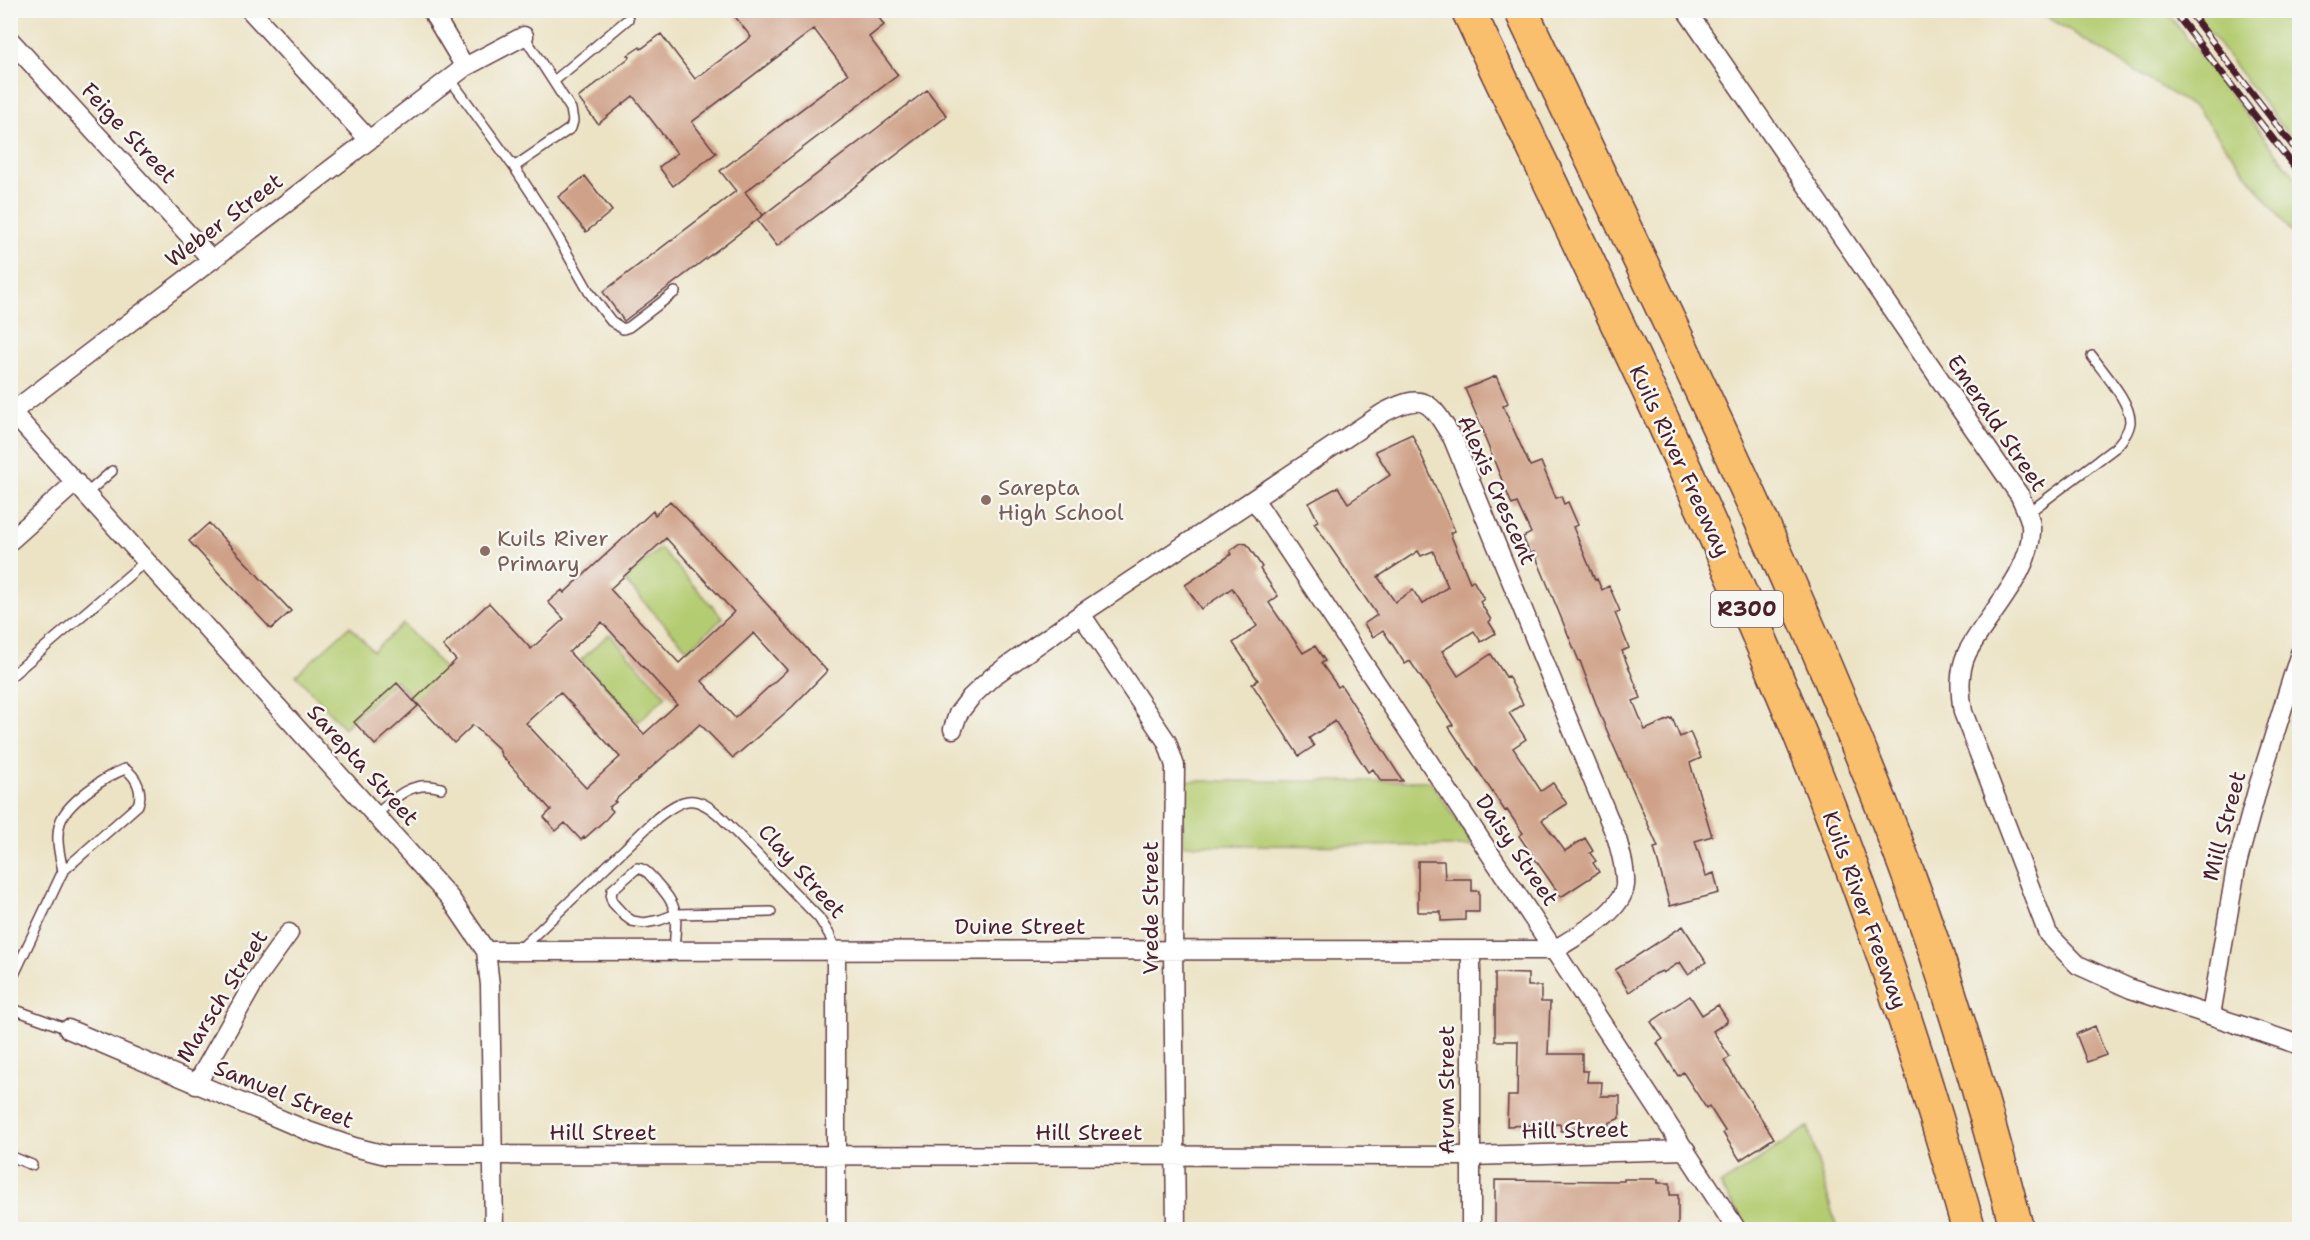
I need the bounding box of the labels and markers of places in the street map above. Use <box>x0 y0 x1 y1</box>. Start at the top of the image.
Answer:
place label: Sarepta High School <box>998 473 1124 527</box>
marker: Sarepta High School <box>979 493 993 507</box>
place label: Kuils River Primary <box>497 524 609 578</box>
marker: Kuils River Primary <box>478 544 492 558</box>

